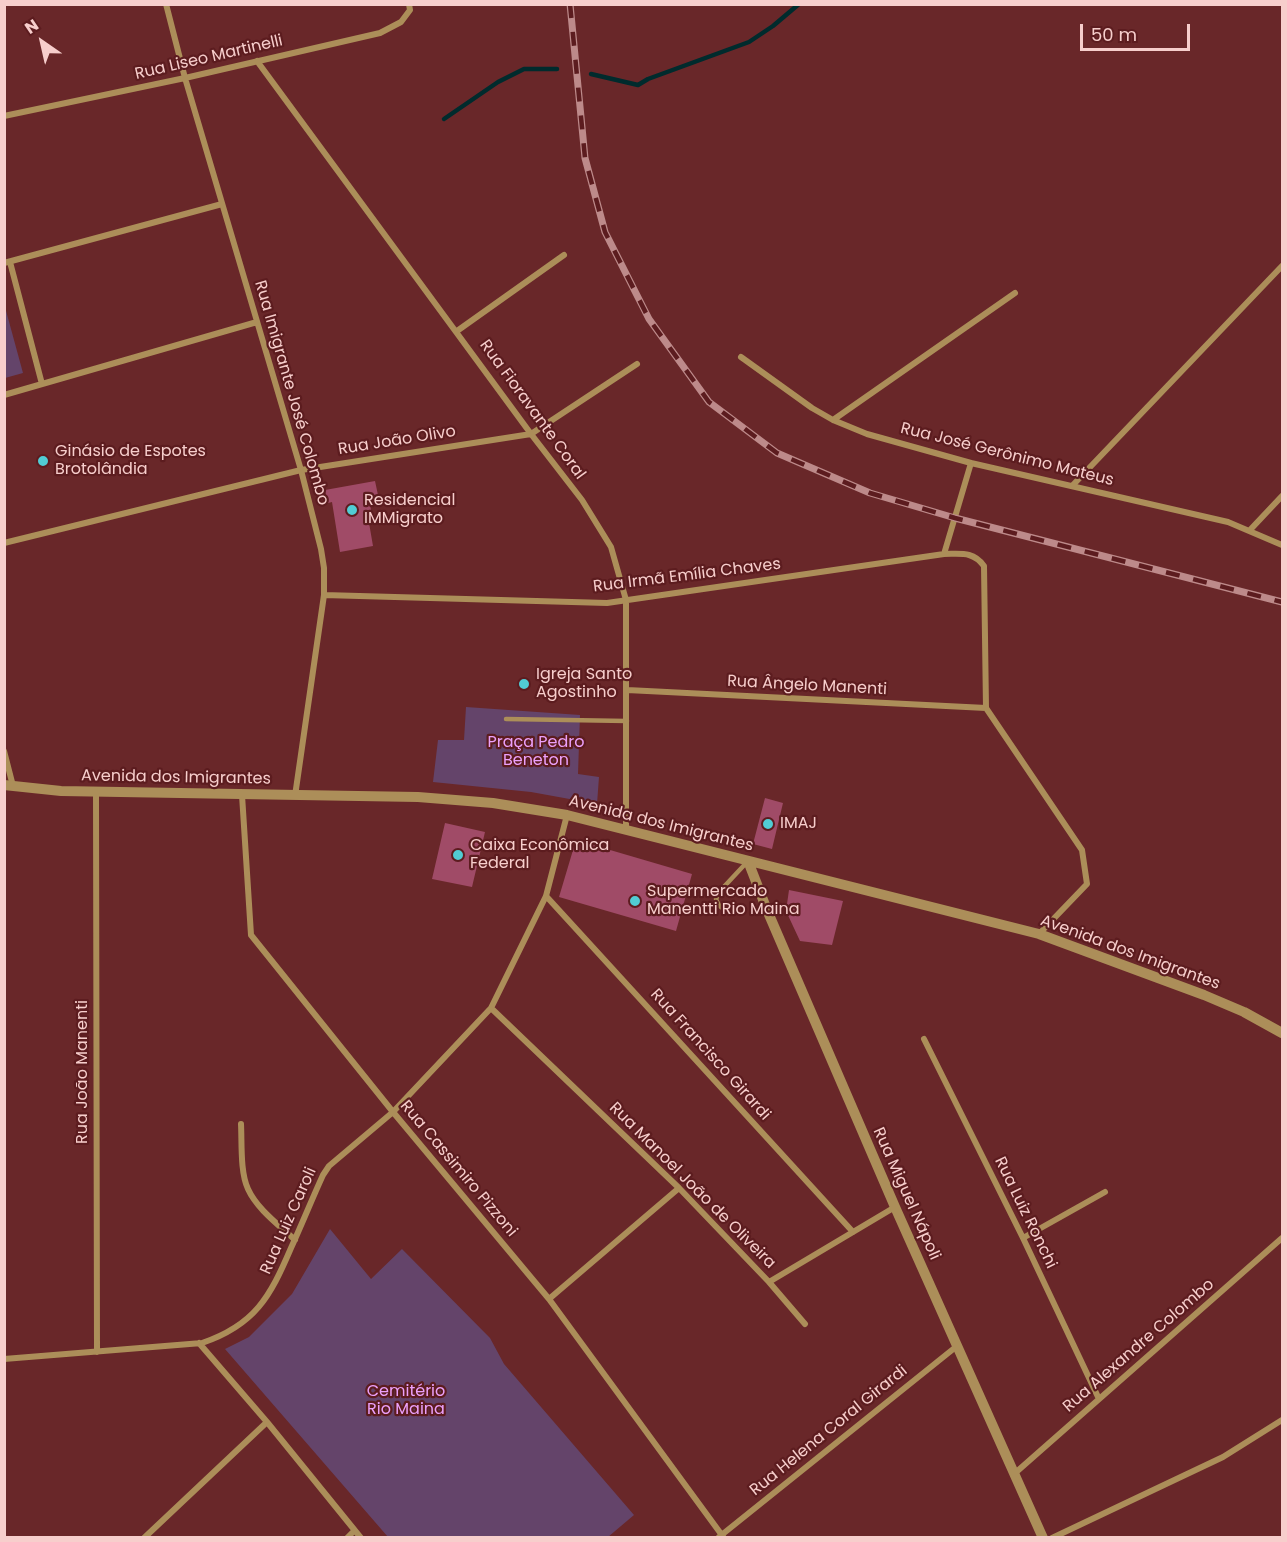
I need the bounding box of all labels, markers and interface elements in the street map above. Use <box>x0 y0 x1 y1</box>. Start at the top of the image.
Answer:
north arrow <box>12 12 72 72</box>
scale bar <box>1083 12 1192 50</box>
text: N <box>20 14 43 40</box>
text: 50 m <box>1091 22 1137 47</box>
street label: Rua Liseo Martinelli <box>133 32 285 84</box>
street label: Rua Imigrante José Colombo <box>250 278 332 508</box>
street label: Rua Fioravante Coral <box>475 337 589 483</box>
street label: Rua José Gerônimo Mateus <box>898 419 1116 491</box>
street label: Rua João Olivo <box>337 422 457 460</box>
place label: Ginásio de Espotes Brotolândia <box>55 442 206 480</box>
marker: Ginásio de Espotes Brotolândia <box>36 454 50 468</box>
place label: Residencial IMMigrato <box>364 491 455 529</box>
marker: Residencial IMMigrato <box>345 503 359 517</box>
street label: Rua Irmã Emília Chaves <box>592 555 782 597</box>
place label: Igreja Santo Agostinho <box>536 665 632 703</box>
street label: Rua Ângelo Manenti <box>727 672 887 700</box>
marker: Igreja Santo Agostinho <box>517 677 531 691</box>
park label: Praça Pedro Beneton <box>487 733 585 771</box>
street label: Avenida dos Imigrantes <box>81 767 271 789</box>
street label: Avenida dos Imigrantes <box>567 792 755 856</box>
place label: IMAJ <box>780 814 817 834</box>
marker: IMAJ <box>761 817 775 831</box>
place label: Caixa Econômica Federal <box>470 836 609 874</box>
marker: Caixa Econômica Federal <box>451 848 465 862</box>
place label: Supermercado Manentti Rio Maina <box>647 882 800 920</box>
marker: Supermercado Manentti Rio Maina <box>628 894 642 908</box>
street label: Avenida dos Imigrantes <box>1038 912 1222 994</box>
street label: Rua Francisco Girardi <box>646 985 774 1125</box>
street label: Rua João Manenti <box>73 1000 93 1144</box>
street label: Rua Cassimiro Pizzoni <box>395 1097 521 1241</box>
street label: Rua Manoel João de Oliveira <box>605 1099 779 1273</box>
street label: Rua Miguel Nápoli <box>868 1125 944 1263</box>
street label: Rua Luiz Ronchi <box>990 1154 1060 1272</box>
street label: Rua Luiz Caroli <box>257 1165 321 1277</box>
street label: Rua Alexandre Colombo <box>1060 1275 1218 1417</box>
street label: Rua Helena Coral Girardi <box>747 1362 911 1500</box>
park label: Cemitério Rio Maina <box>367 1382 445 1420</box>

